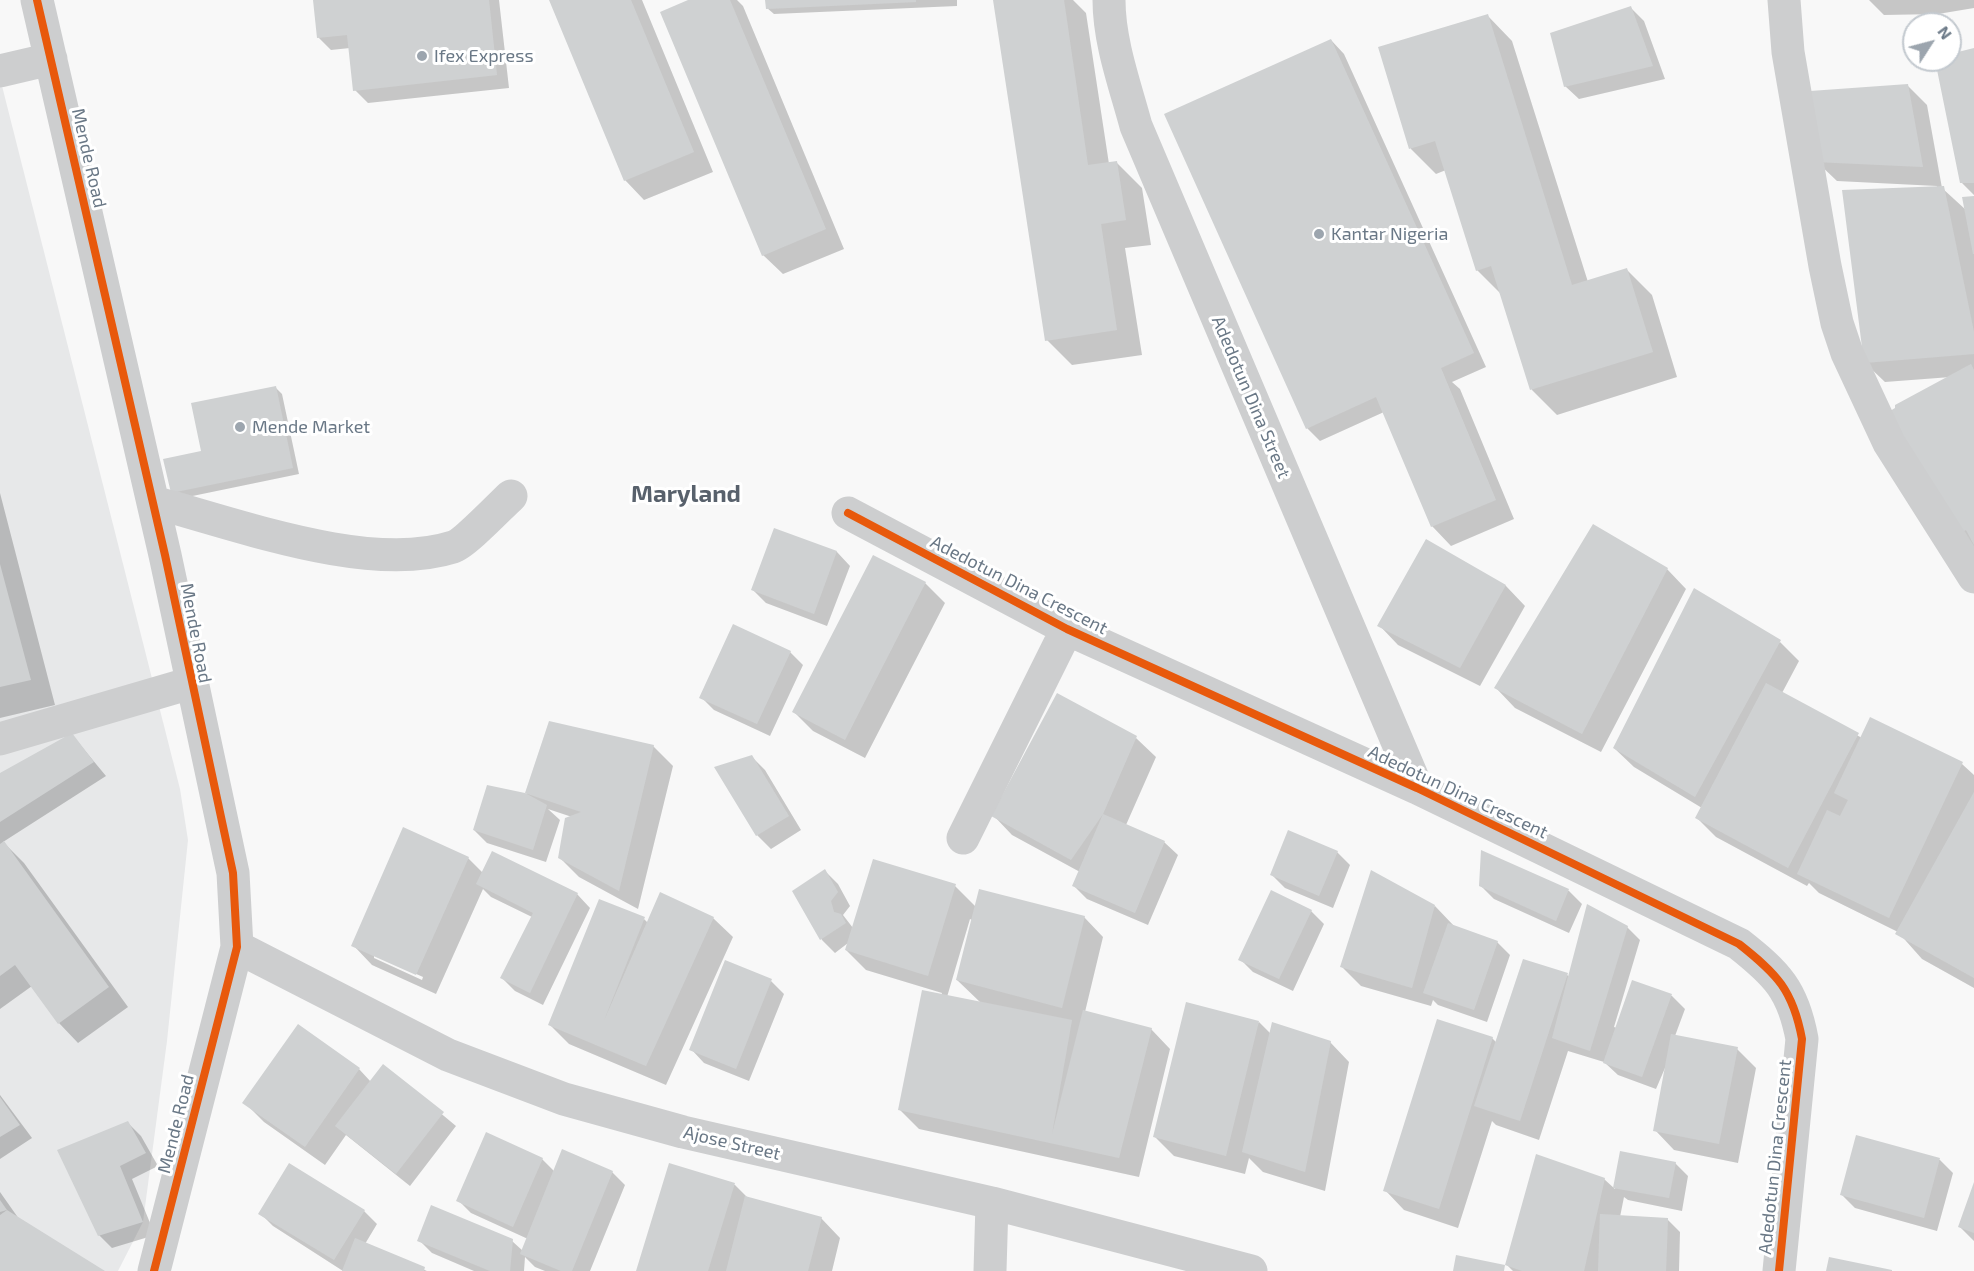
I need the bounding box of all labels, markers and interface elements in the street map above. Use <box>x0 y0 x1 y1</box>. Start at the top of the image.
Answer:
north arrow <box>1902 12 1962 72</box>
text: N <box>1934 22 1956 43</box>
place label: Ifex Express <box>434 45 534 67</box>
marker: Ifex Express <box>415 49 429 63</box>
street label: Mende Road <box>67 106 111 210</box>
place label: Kantar Nigeria <box>1331 223 1448 245</box>
marker: Kantar Nigeria <box>1312 227 1326 241</box>
street label: Adedotun Dina Street <box>1207 313 1295 481</box>
place label: Mende Market <box>252 416 370 438</box>
marker: Mende Market <box>233 420 247 434</box>
district label: Maryland <box>631 480 741 508</box>
street label: Adedotun Dina Crescent <box>927 531 1111 639</box>
street label: Mende Road <box>176 581 216 685</box>
street label: Adedotun Dina Crescent <box>1365 741 1551 843</box>
street label: Adedotun Dina Crescent <box>1754 1059 1796 1255</box>
street label: Mende Road <box>153 1072 199 1176</box>
street label: Ajose Street <box>681 1121 783 1165</box>

